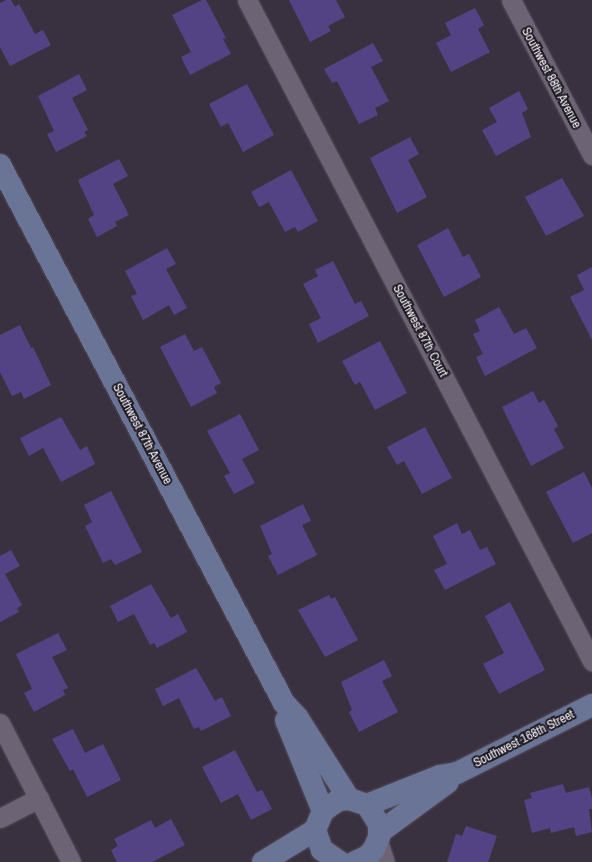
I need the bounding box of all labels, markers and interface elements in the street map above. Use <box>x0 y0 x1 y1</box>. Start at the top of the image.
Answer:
street label: Southwest 88th Avenue <box>518 25 584 131</box>
street label: Southwest 87th Court <box>389 282 451 380</box>
street label: Southwest 87th Avenue <box>109 381 175 487</box>
street label: Southwest 168th Street <box>471 707 577 771</box>

